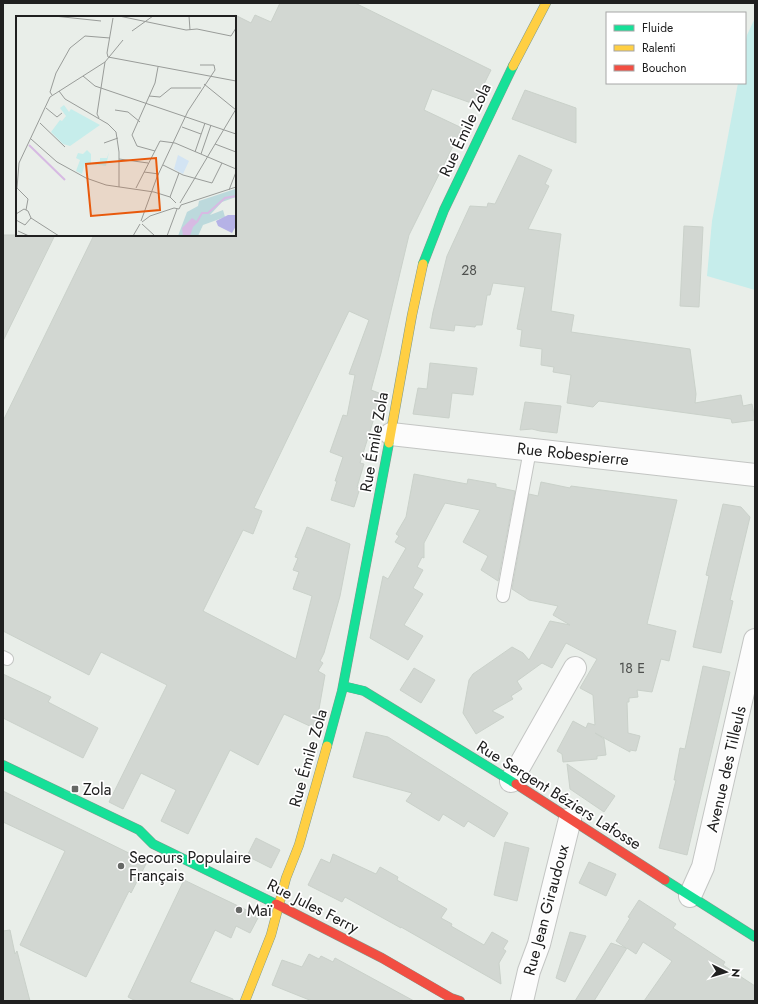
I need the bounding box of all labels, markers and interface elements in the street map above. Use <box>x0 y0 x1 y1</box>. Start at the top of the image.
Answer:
legend <box>606 12 746 84</box>
inset map <box>16 16 236 236</box>
text: Fluide <box>642 19 673 37</box>
text: Ralenti <box>642 39 676 57</box>
text: Bouchon <box>642 59 686 77</box>
street label: Rue Émile Zola <box>433 79 497 181</box>
house number: 28 <box>461 260 477 280</box>
street label: Rue Émile Zola <box>354 390 394 494</box>
street label: Rue Robespierre <box>516 437 630 471</box>
house number: 18 E <box>619 658 645 678</box>
street label: Avenue des Tilleuls <box>700 704 752 834</box>
street label: Rue Émile Zola <box>283 706 333 810</box>
street label: Rue Sergent Béziers Lafosse <box>472 735 646 855</box>
place label: Zola <box>83 778 111 801</box>
marker: Zola <box>70 784 80 794</box>
street label: Rue Jean Giraudoux <box>517 842 575 978</box>
place label: Secours Populaire Français <box>129 846 251 887</box>
marker: Secours Populaire Français <box>116 861 126 871</box>
street label: Rue Jules Ferry <box>263 873 364 939</box>
place label: Maï <box>247 899 273 922</box>
marker: Maï <box>234 905 244 915</box>
north arrow <box>706 952 746 992</box>
text: N <box>728 968 744 978</box>

